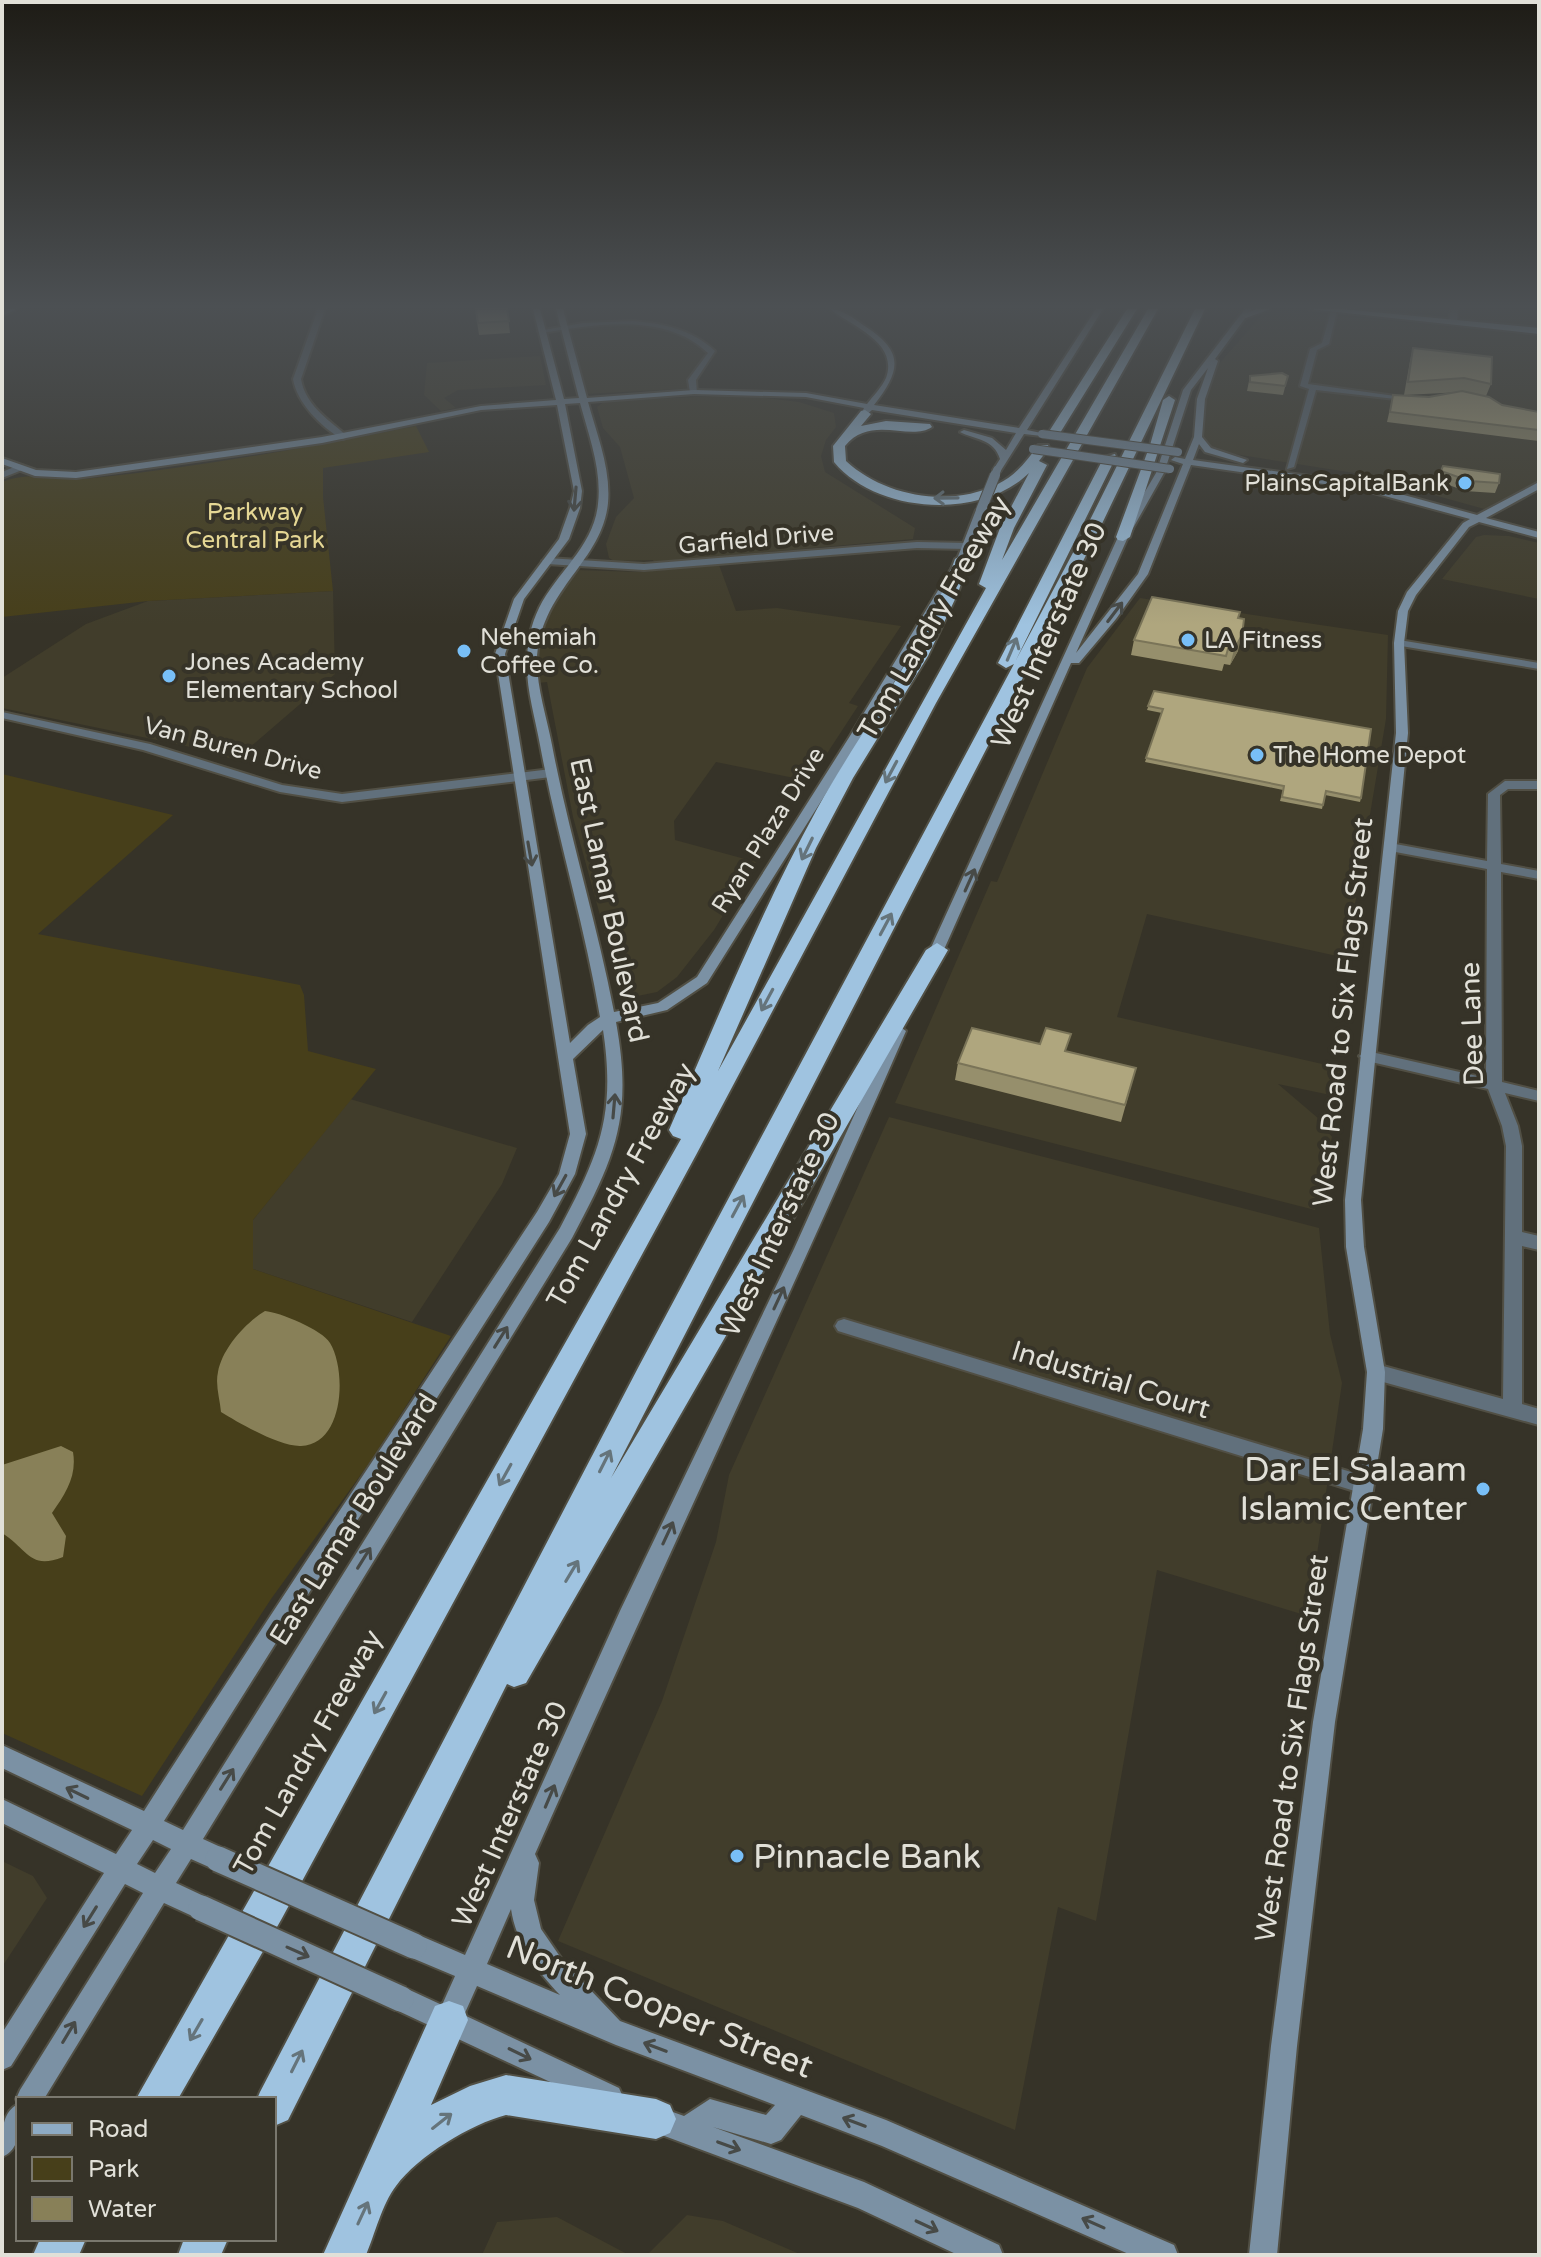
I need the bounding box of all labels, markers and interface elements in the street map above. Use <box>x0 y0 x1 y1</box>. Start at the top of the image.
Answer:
place label: PlainsCapitalBank <box>1244 469 1449 498</box>
marker: PlainsCapitalBank <box>1456 474 1474 492</box>
one-way arrow <box>568 485 583 512</box>
street label: Tom Landry Freeway <box>850 490 1017 745</box>
one-way arrow <box>933 490 960 505</box>
park label: Parkway Central Park <box>185 498 325 555</box>
street label: West Interstate 30 <box>984 517 1114 754</box>
street label: Garfield Drive <box>677 518 835 561</box>
one-way arrow <box>1107 602 1124 623</box>
place label: Nehemiah Coffee Co. <box>480 623 599 680</box>
place label: LA Fitness <box>1204 626 1322 655</box>
marker: LA Fitness <box>1179 631 1197 649</box>
one-way arrow <box>1006 637 1021 662</box>
marker: Nehemiah Coffee Co. <box>455 642 473 660</box>
place label: Jones Academy Elementary School <box>185 648 398 705</box>
marker: Jones Academy Elementary School <box>160 667 178 685</box>
street label: Van Buren Drive <box>141 711 325 786</box>
place label: The Home Depot <box>1273 741 1466 770</box>
street label: Ryan Plaza Drive <box>706 742 831 919</box>
marker: The Home Depot <box>1248 746 1266 764</box>
street label: East Lamar Boulevard <box>562 755 656 1046</box>
one-way arrow <box>883 759 898 783</box>
street label: West Road to Six Flags Street <box>1306 816 1380 1208</box>
one-way arrow <box>798 837 813 860</box>
one-way arrow <box>524 841 539 866</box>
one-way arrow <box>964 868 979 893</box>
one-way arrow <box>879 913 895 936</box>
street label: Dee Lane <box>1453 961 1491 1087</box>
one-way arrow <box>759 988 775 1012</box>
street label: Tom Landry Freeway <box>539 1057 703 1314</box>
one-way arrow <box>606 1093 621 1120</box>
street label: West Interstate 30 <box>713 1107 847 1342</box>
one-way arrow <box>552 1174 568 1197</box>
one-way arrow <box>730 1194 746 1218</box>
one-way arrow <box>772 1287 787 1311</box>
one-way arrow <box>493 1326 509 1349</box>
street label: Industrial Court <box>1007 1334 1214 1426</box>
street label: East Lamar Boulevard <box>262 1387 445 1652</box>
one-way arrow <box>597 1450 613 1473</box>
place label: Dar El Salaam Islamic Center <box>1240 1450 1467 1530</box>
one-way arrow <box>497 1462 512 1486</box>
marker: Dar El Salaam Islamic Center <box>1474 1480 1492 1498</box>
one-way arrow <box>661 1521 676 1545</box>
one-way arrow <box>356 1547 372 1570</box>
street label: West Road to Six Flags Street <box>1248 1552 1336 1944</box>
one-way arrow <box>565 1560 581 1583</box>
street label: Tom Landry Freeway <box>226 1624 390 1881</box>
one-way arrow <box>372 1690 387 1714</box>
street label: West Interstate 30 <box>445 1696 575 1933</box>
one-way arrow <box>219 1768 235 1791</box>
one-way arrow <box>544 1784 559 1809</box>
one-way arrow <box>65 1785 89 1800</box>
place label: Pinnacle Bank <box>753 1837 981 1878</box>
marker: Pinnacle Bank <box>728 1847 746 1865</box>
one-way arrow <box>81 1905 97 1928</box>
street label: North Cooper Street <box>500 1927 819 2088</box>
one-way arrow <box>286 1945 310 1960</box>
one-way arrow <box>188 2018 203 2042</box>
one-way arrow <box>62 2021 78 2044</box>
one-way arrow <box>644 2039 668 2053</box>
one-way arrow <box>507 2047 531 2062</box>
one-way arrow <box>290 2049 306 2073</box>
legend <box>16 2097 276 2241</box>
one-way arrow <box>431 2112 452 2129</box>
one-way arrow <box>842 2114 866 2128</box>
text: Road <box>88 2115 148 2144</box>
one-way arrow <box>716 2140 741 2154</box>
text: Park <box>88 2155 139 2184</box>
text: Water <box>88 2195 157 2224</box>
one-way arrow <box>356 2201 371 2225</box>
one-way arrow <box>1081 2215 1105 2230</box>
one-way arrow <box>914 2219 938 2234</box>

